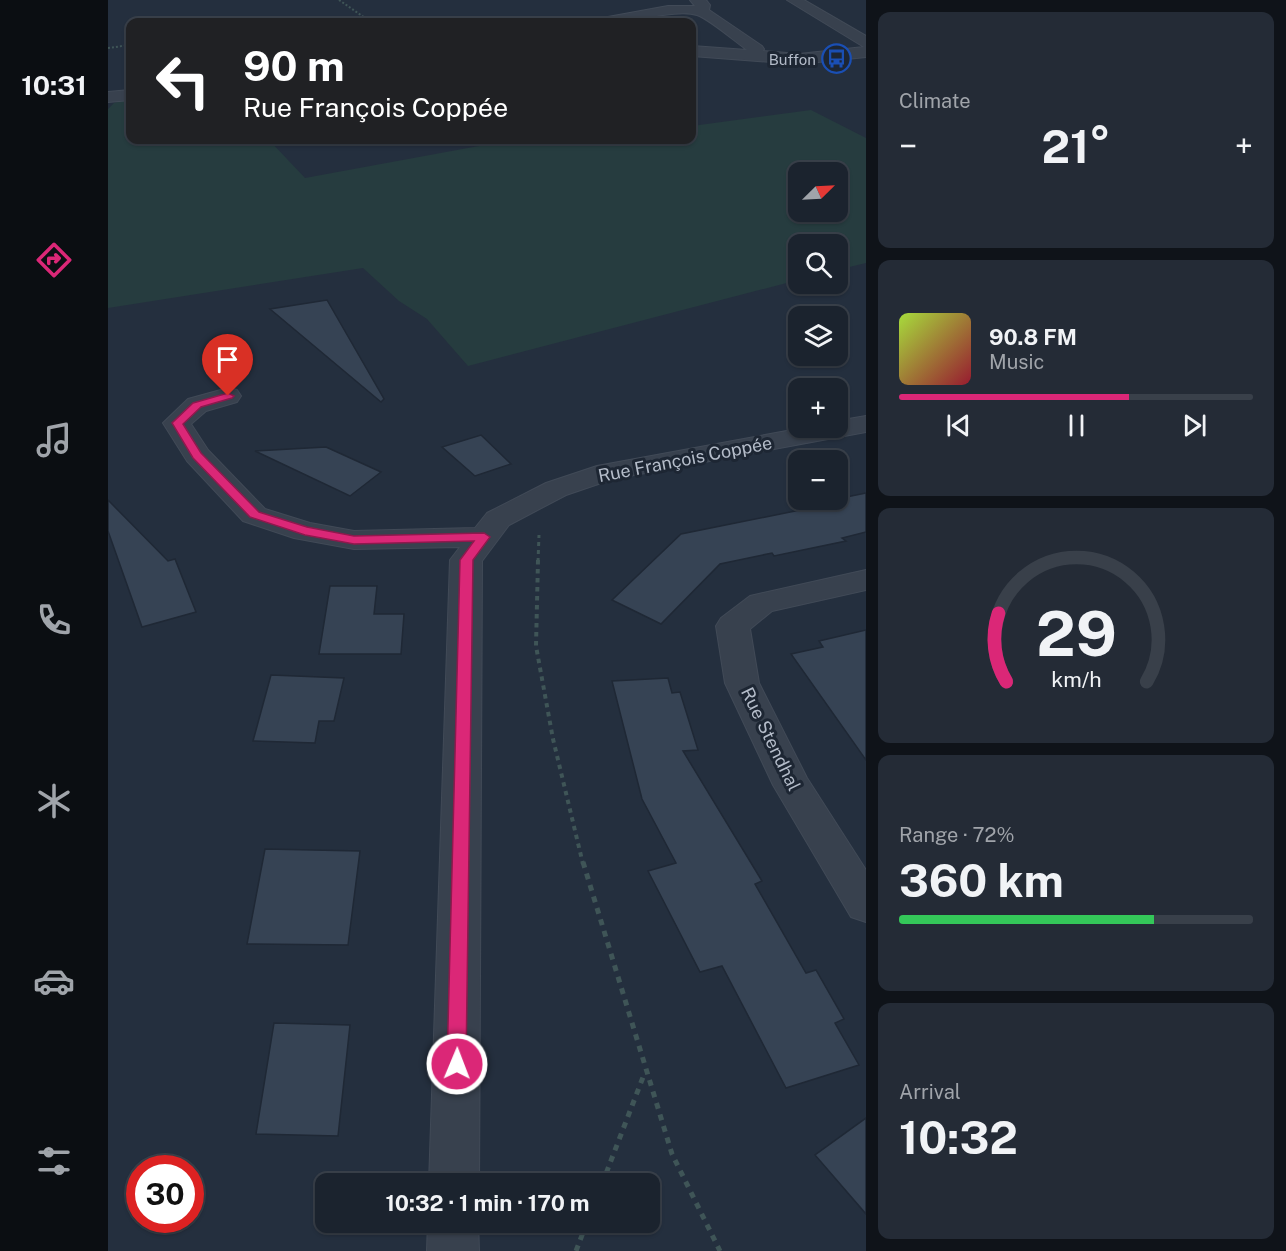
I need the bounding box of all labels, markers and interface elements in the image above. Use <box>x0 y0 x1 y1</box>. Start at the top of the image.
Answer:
text: 90 m <box>243 41 345 90</box>
icon: left <box>144 42 222 120</box>
bus stop icon: Buffon <box>821 43 853 75</box>
place label: Buffon <box>769 51 816 68</box>
text: 10:31 <box>21 69 87 101</box>
text: Climate <box>899 89 971 113</box>
text: Rue François Coppée <box>243 91 508 123</box>
text: 21° <box>1041 120 1111 173</box>
text: − <box>899 127 917 165</box>
text: + <box>1235 127 1253 165</box>
north arrow <box>788 162 848 222</box>
map controls <box>788 162 848 510</box>
button: search <box>788 234 848 294</box>
icon: directions <box>33 239 75 281</box>
button: layers <box>788 306 848 366</box>
text: 90.8 FM <box>989 324 1077 350</box>
pin <box>202 334 253 396</box>
icon: arrive <box>211 343 244 376</box>
text: Music <box>989 350 1044 374</box>
button: + <box>788 378 848 438</box>
icon: previous <box>942 409 975 442</box>
icon: pause <box>1060 409 1093 442</box>
icon: next <box>1178 409 1211 442</box>
icon: music <box>33 419 75 461</box>
street label: Rue François Coppée <box>596 432 774 486</box>
button: − <box>788 450 848 510</box>
text: 29 <box>1036 598 1116 671</box>
icon: phone <box>33 599 75 641</box>
text: km/h <box>1051 668 1101 693</box>
street label: Rue Stendhal <box>737 684 805 794</box>
icon: climate <box>33 780 75 822</box>
text: Range · 72% <box>899 823 1015 847</box>
text: 360 km <box>899 854 1064 907</box>
icon: car <box>33 960 75 1002</box>
position arrow <box>425 1032 489 1096</box>
text: Arrival <box>899 1080 961 1104</box>
text: 10:32 <box>899 1111 1018 1164</box>
icon: filters <box>33 1140 75 1182</box>
speed limit sign: 30 <box>126 1155 204 1233</box>
text: 10:32 · 1 min · 170 m <box>385 1190 590 1216</box>

